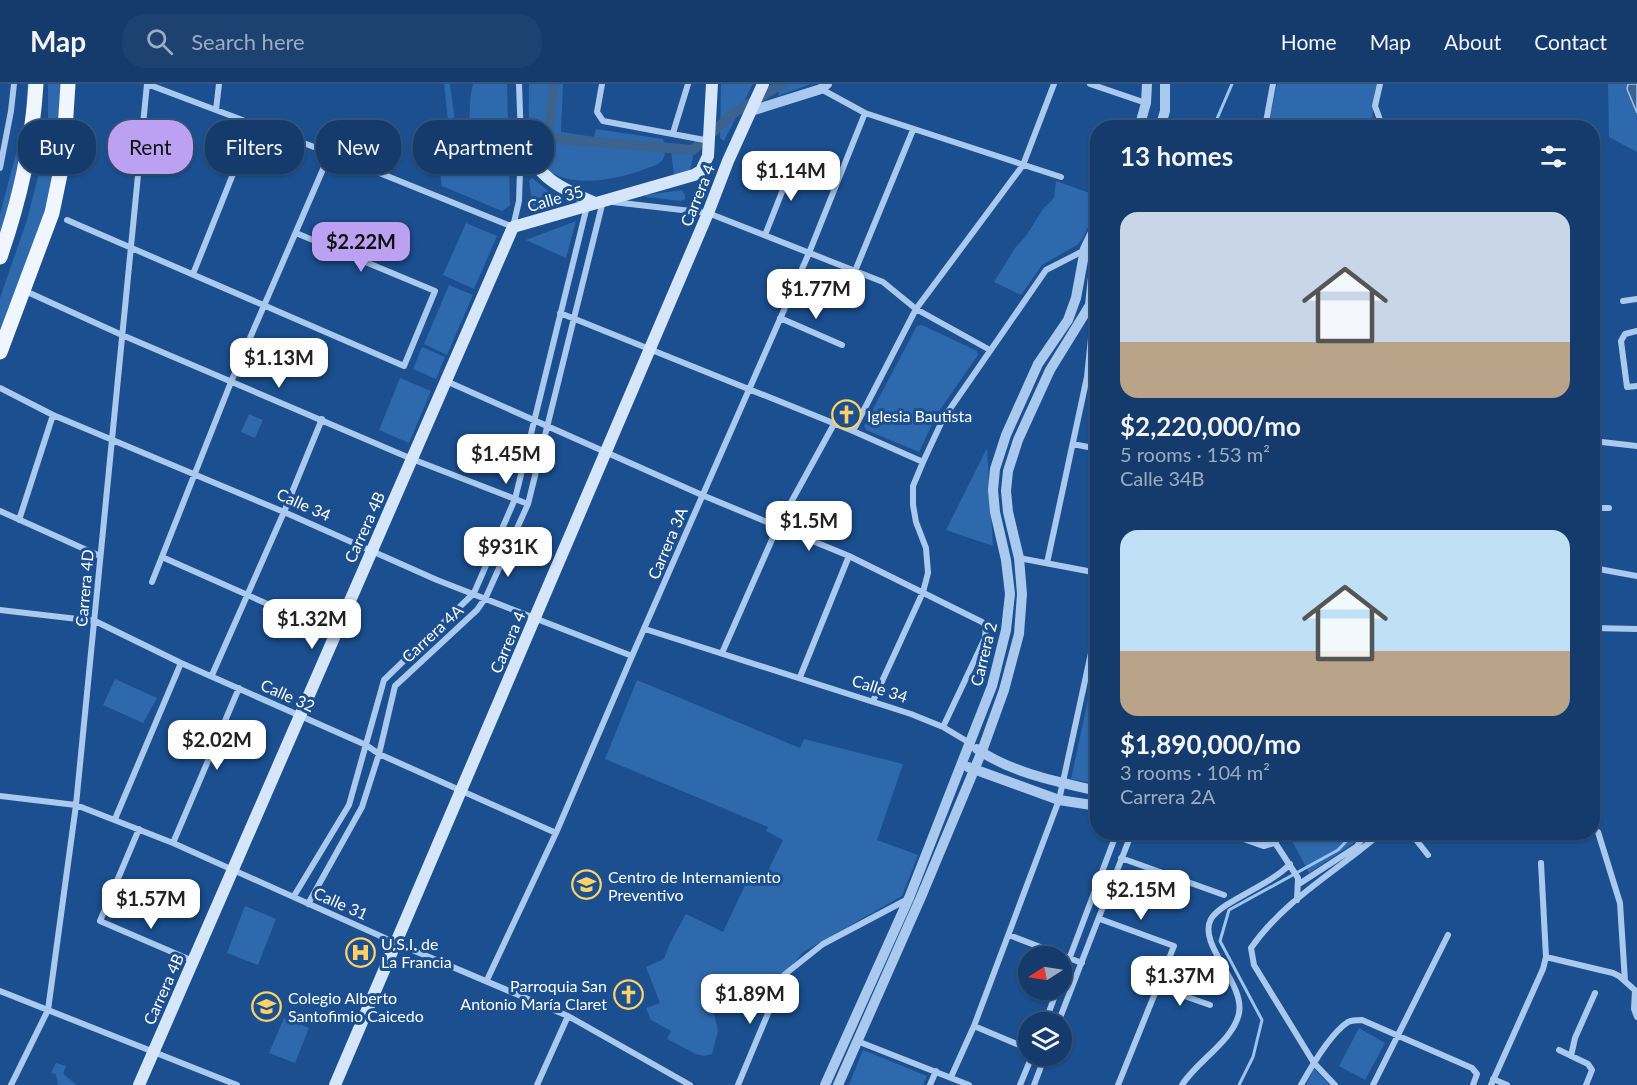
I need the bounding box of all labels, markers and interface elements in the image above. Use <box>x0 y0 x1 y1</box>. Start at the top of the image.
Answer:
search box <box>122 14 542 68</box>
text: Map <box>30 24 86 58</box>
icon: search <box>143 25 176 58</box>
text: Search here <box>191 28 305 55</box>
text: Home <box>1281 29 1337 54</box>
text: Map <box>1370 29 1411 54</box>
text: About <box>1444 29 1501 54</box>
text: Contact <box>1534 29 1607 54</box>
chip: Buy <box>18 120 96 174</box>
chip: Rent <box>108 120 193 174</box>
chip: Filters <box>205 120 304 174</box>
chip: New <box>316 120 401 174</box>
chip: Apartment <box>413 120 554 174</box>
text: 13 homes <box>1120 140 1233 172</box>
icon: filters <box>1537 140 1570 173</box>
pin: $1.14M <box>742 151 840 202</box>
text: $1.14M <box>756 158 826 182</box>
street label: Carrera 4 <box>676 161 718 229</box>
street label: Calle 35 <box>525 181 585 215</box>
pin: $2.22M <box>312 222 410 273</box>
text: $2.22M <box>326 229 396 253</box>
icon: home <box>1291 251 1399 359</box>
pin: $1.77M <box>767 269 865 320</box>
text: $1.77M <box>781 276 851 300</box>
pin: $1.13M <box>230 338 328 389</box>
text: $1.13M <box>244 345 314 369</box>
church icon: Iglesia Bautista <box>830 399 862 431</box>
place label: Iglesia Bautista <box>867 406 972 425</box>
text: $2,220,000/mo <box>1120 410 1301 442</box>
pin: $1.45M <box>457 434 555 485</box>
text: $1.45M <box>471 441 541 465</box>
text: 5 rooms · 153 m² <box>1120 442 1270 466</box>
text: Calle 34B <box>1120 466 1205 490</box>
street label: Calle 34 <box>274 484 334 524</box>
street label: Carrera 4B <box>340 489 388 565</box>
pin: $1.5M <box>767 501 851 552</box>
street label: Carrera 3A <box>643 504 691 582</box>
text: $1.5M <box>780 508 838 532</box>
pin: $931K <box>466 527 550 578</box>
text: $931K <box>478 534 538 558</box>
street label: Carrera 4D <box>71 549 97 627</box>
icon: home <box>1291 569 1399 677</box>
pin: $1.32M <box>263 599 361 650</box>
street label: Carrera 4A <box>398 600 466 666</box>
text: $1.32M <box>277 606 347 630</box>
street label: Carrera 4 <box>485 608 529 676</box>
street label: Carrera 2 <box>966 620 1000 688</box>
street label: Calle 34 <box>850 670 910 706</box>
street label: Calle 32 <box>258 675 318 715</box>
pin: $2.02M <box>168 720 266 771</box>
text: $2.02M <box>182 727 252 751</box>
text: $1,890,000/mo <box>1120 728 1301 760</box>
text: 3 rooms · 104 m² <box>1120 760 1270 784</box>
text: Carrera 2A <box>1120 784 1215 808</box>
place label: Centro de Internamiento Preventivo <box>608 867 781 904</box>
school or university icon: Centro de Internamiento Preventivo <box>571 869 603 901</box>
pin: $2.15M <box>1092 870 1190 921</box>
text: $2.15M <box>1106 877 1176 901</box>
pin: $1.57M <box>102 879 200 930</box>
street label: Calle 31 <box>311 883 371 923</box>
text: $1.57M <box>116 886 186 910</box>
place label: U.S.I. de La Francia <box>381 934 452 971</box>
hospital icon: U.S.I. de La Francia <box>344 936 376 968</box>
north arrow <box>1018 946 1072 1000</box>
map controls <box>1018 946 1072 1066</box>
street label: Carrera 4B <box>139 951 187 1027</box>
pin: $1.37M <box>1131 956 1229 1007</box>
text: $1.37M <box>1145 963 1215 987</box>
pin: $1.89M <box>701 974 799 1025</box>
place label: Parroquia San Antonio María Claret <box>460 976 607 1013</box>
church icon: Parroquia San Antonio María Claret <box>612 978 644 1010</box>
text: $1.89M <box>715 981 785 1005</box>
place label: Colegio Alberto Santofimio Caicedo <box>288 988 424 1025</box>
school or university icon: Colegio Alberto Santofimio Caicedo <box>251 990 283 1022</box>
button: layers <box>1018 1012 1072 1066</box>

